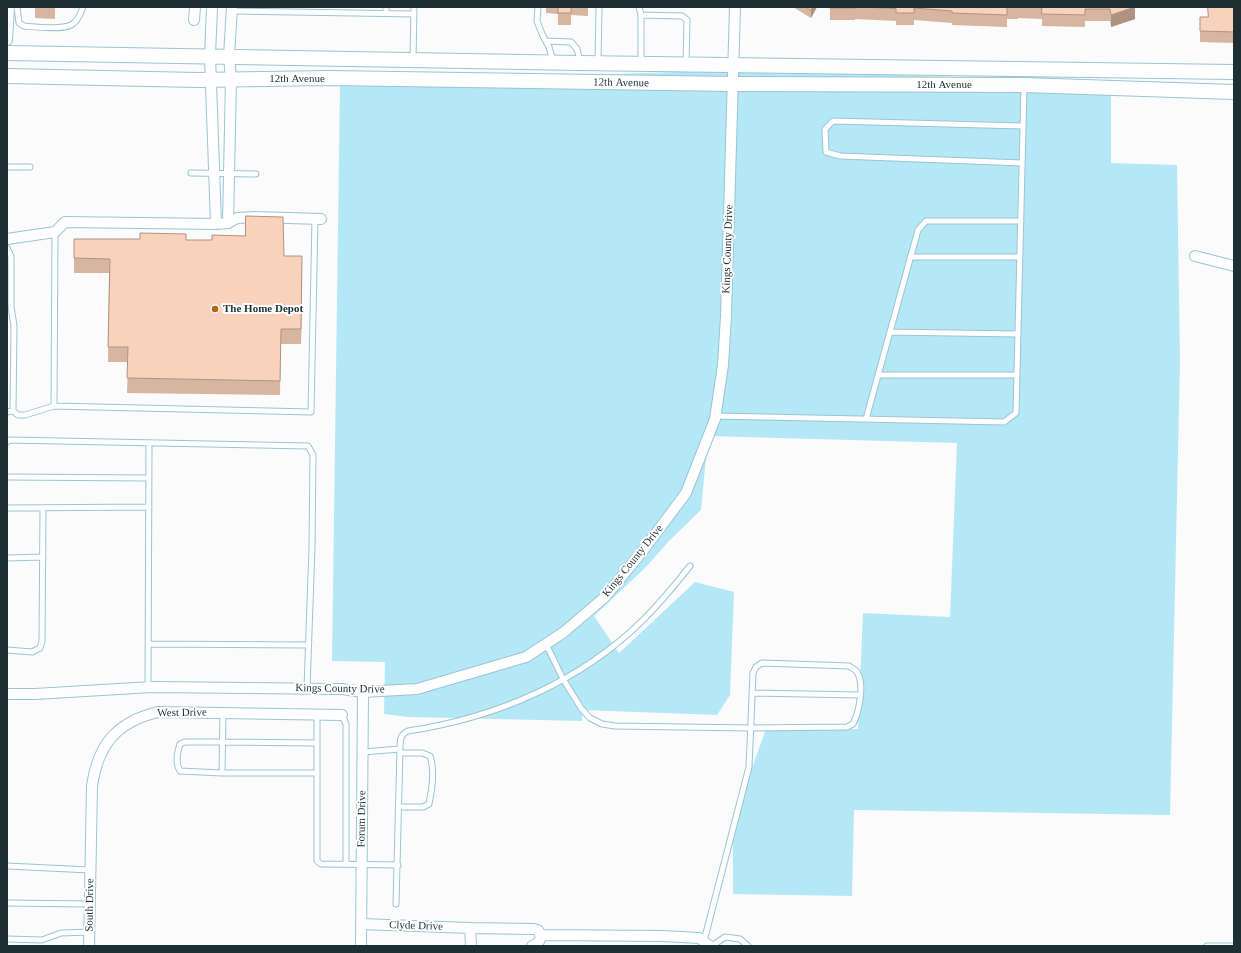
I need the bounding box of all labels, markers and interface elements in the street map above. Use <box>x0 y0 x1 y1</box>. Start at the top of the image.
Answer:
street label: 12th Avenue <box>269 72 325 86</box>
street label: 12th Avenue <box>593 76 649 90</box>
street label: 12th Avenue <box>916 78 972 92</box>
street label: Kings County Drive <box>720 204 736 294</box>
place label: The Home Depot <box>223 302 303 316</box>
marker: The Home Depot <box>210 304 220 314</box>
street label: Kings County Drive <box>600 522 666 600</box>
street label: Kings County Drive <box>295 682 385 696</box>
street label: West Drive <box>157 706 207 720</box>
street label: Forum Drive <box>355 790 369 848</box>
street label: South Drive <box>83 878 97 932</box>
street label: Clyde Drive <box>389 918 443 934</box>

